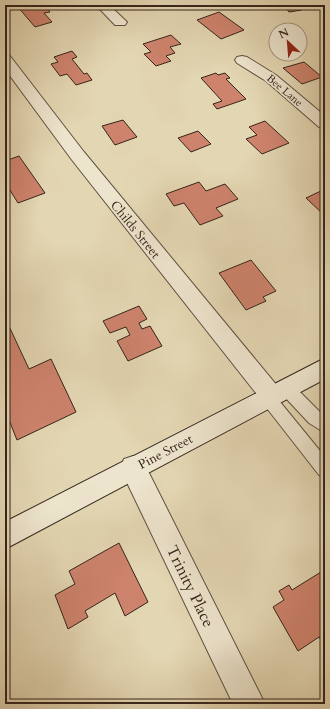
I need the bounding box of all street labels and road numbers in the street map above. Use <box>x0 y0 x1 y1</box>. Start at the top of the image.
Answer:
street label: Bee Lane <box>263 71 306 110</box>
street label: Childs Street <box>106 197 164 263</box>
street label: Pine Street <box>135 430 196 474</box>
street label: Trinity Place <box>161 542 219 631</box>

